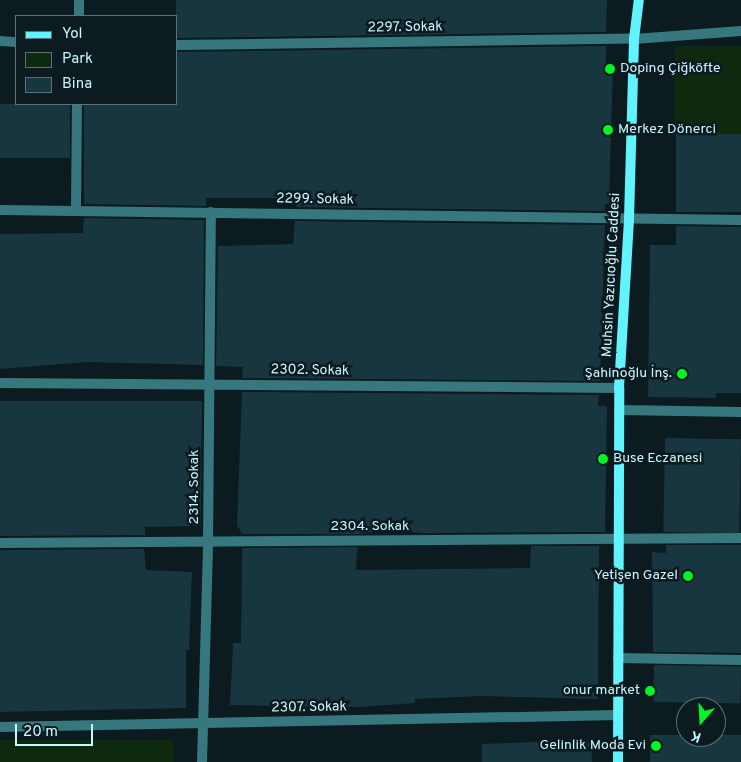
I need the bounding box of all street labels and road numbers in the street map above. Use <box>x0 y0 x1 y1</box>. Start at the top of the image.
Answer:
street label: 2297. Sokak <box>367 19 443 37</box>
street label: 2299. Sokak <box>276 191 354 209</box>
street label: Muhsin Yazıcıoğlu Caddesi <box>599 192 625 358</box>
street label: 2302. Sokak <box>271 362 349 380</box>
street label: 2314. Sokak <box>187 450 203 524</box>
street label: 2304. Sokak <box>331 519 409 535</box>
street label: 2307. Sokak <box>271 699 347 717</box>

